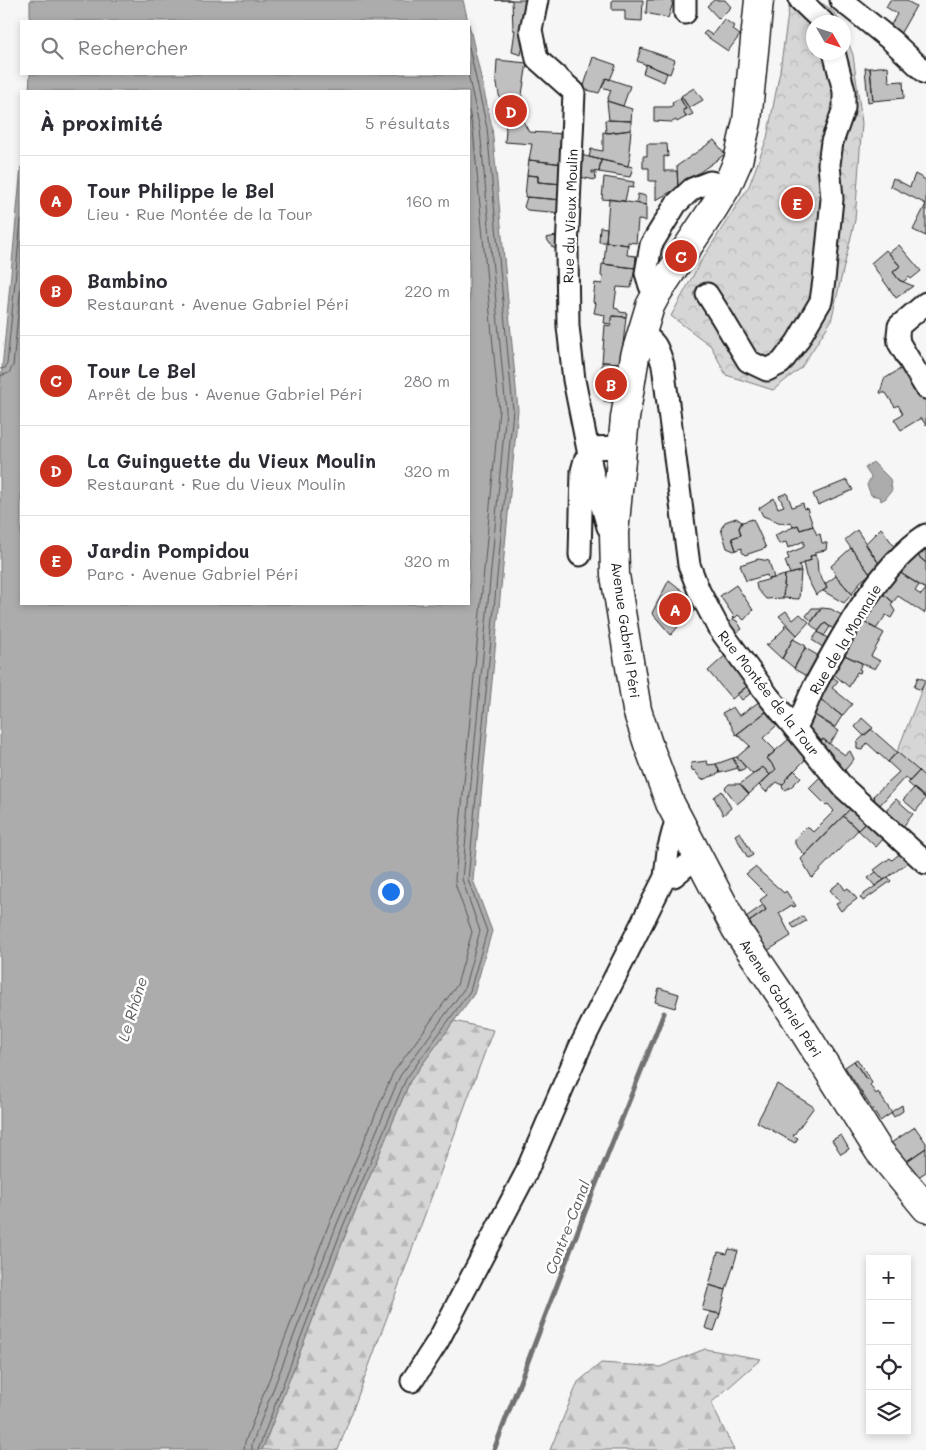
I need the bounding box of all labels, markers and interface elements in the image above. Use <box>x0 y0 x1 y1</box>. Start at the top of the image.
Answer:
north arrow <box>806 15 851 60</box>
search box <box>20 20 470 75</box>
icon: search <box>38 34 66 62</box>
text: Rechercher <box>78 35 188 60</box>
pin: D <box>495 92 527 130</box>
text: À proximité <box>40 109 163 136</box>
text: 5 résultats <box>365 112 450 133</box>
street label: Rue du Vieux Moulin <box>558 148 582 284</box>
text: Tour Philippe le Bel <box>87 178 274 203</box>
pin: E <box>781 184 813 222</box>
text: A <box>50 190 62 211</box>
text: 160 m <box>405 190 450 211</box>
text: Lieu · Rue Montée de la Tour <box>87 203 313 224</box>
pin: C <box>665 237 697 275</box>
text: Bambino <box>87 268 168 293</box>
text: B <box>51 280 61 301</box>
text: 220 m <box>404 280 450 301</box>
text: Restaurant · Avenue Gabriel Péri <box>87 293 349 314</box>
text: Tour Le Bel <box>87 358 196 383</box>
pin: B <box>595 365 627 403</box>
text: C <box>50 370 62 391</box>
text: 280 m <box>404 370 450 391</box>
text: Arrêt de bus · Avenue Gabriel Péri <box>87 383 362 404</box>
text: La Guinguette du Vieux Moulin <box>87 448 376 473</box>
text: D <box>50 460 62 481</box>
text: 320 m <box>404 460 450 481</box>
text: Restaurant · Rue du Vieux Moulin <box>87 473 346 494</box>
text: Jardin Pompidou <box>87 538 250 563</box>
text: E <box>51 550 61 571</box>
text: 320 m <box>404 550 450 571</box>
street label: Avenue Gabriel Péri <box>607 561 645 699</box>
text: Parc · Avenue Gabriel Péri <box>87 563 298 584</box>
street label: Rue de la Monnaie <box>805 580 885 698</box>
pin: A <box>659 590 691 628</box>
street label: Rue Montée de la Tour <box>714 626 824 760</box>
your location <box>378 879 404 905</box>
street label: Avenue Gabriel Péri <box>736 935 826 1061</box>
water label: Le Rhône <box>113 974 151 1044</box>
water label: Contre-Canal <box>540 1177 594 1277</box>
map controls <box>866 1255 911 1435</box>
button: + <box>866 1255 911 1300</box>
button: − <box>866 1300 911 1345</box>
button: locate <box>866 1345 911 1390</box>
button: layers <box>866 1390 911 1435</box>

